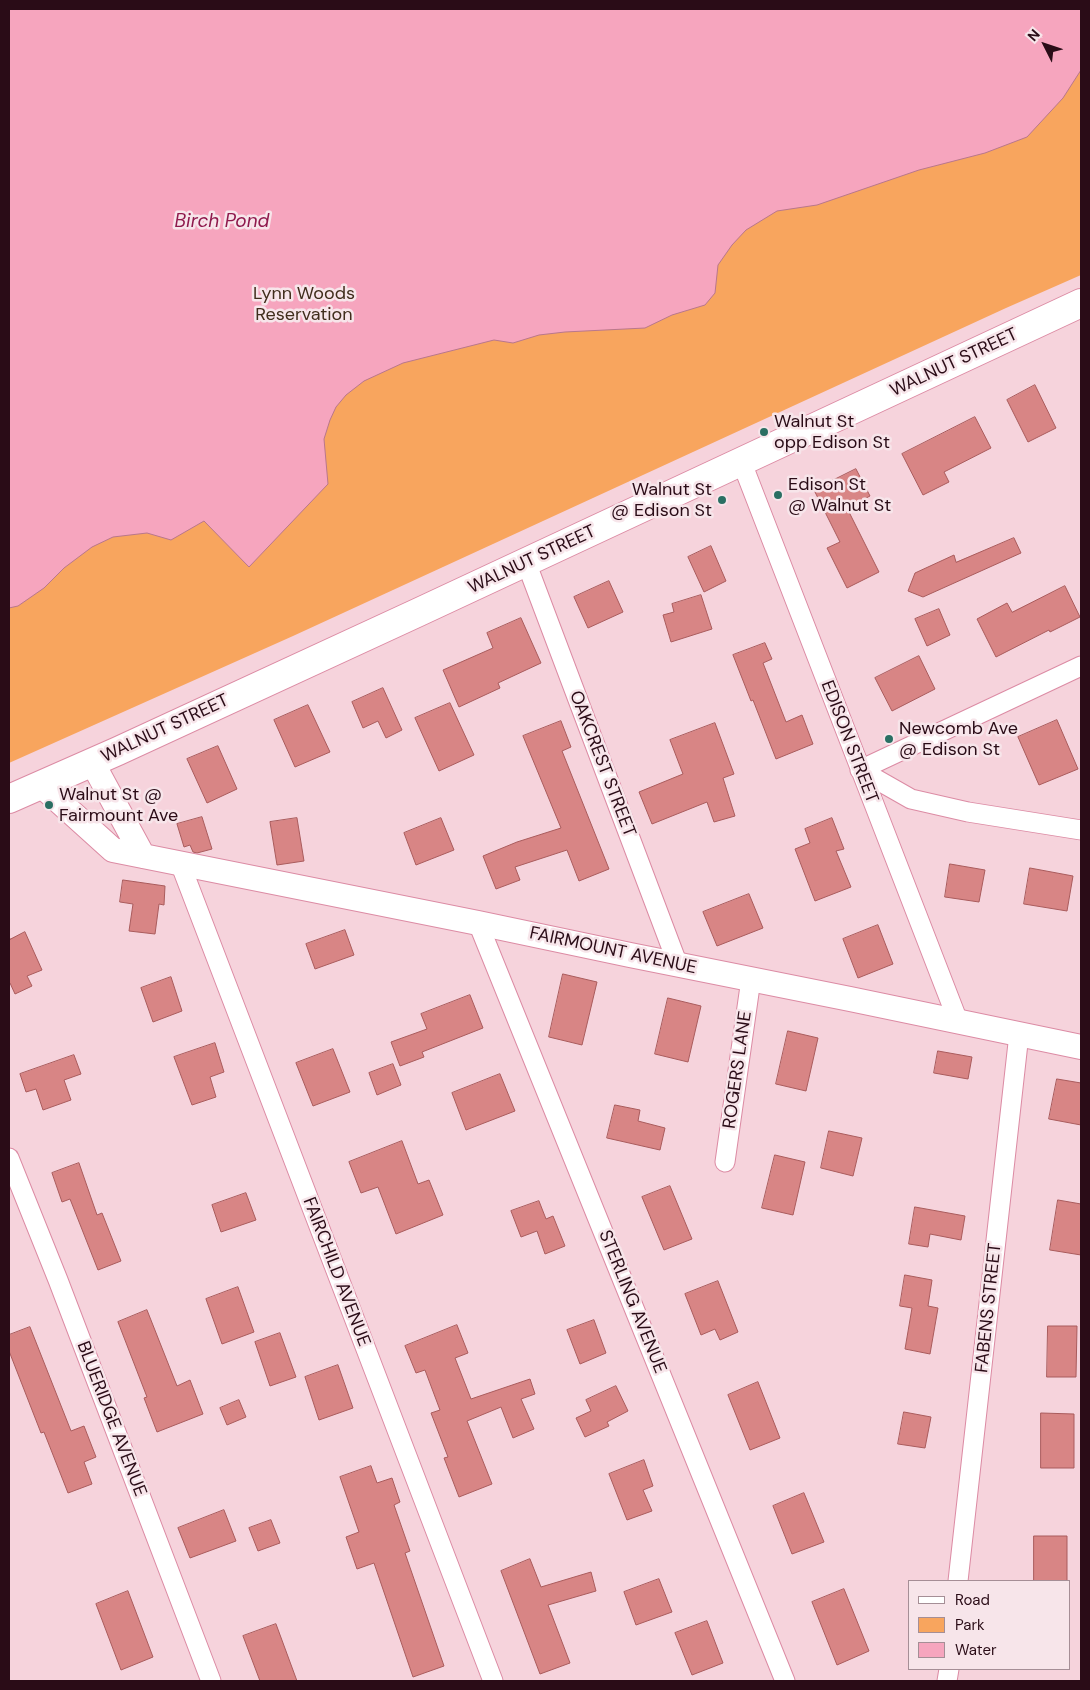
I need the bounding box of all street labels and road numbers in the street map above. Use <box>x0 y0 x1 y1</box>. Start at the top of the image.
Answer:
street label: WALNUT STREET <box>887 324 1021 402</box>
street label: WALNUT STREET <box>465 521 599 599</box>
street label: EDISON STREET <box>816 678 882 806</box>
street label: OAKCREST STREET <box>564 688 640 840</box>
street label: WALNUT STREET <box>98 690 232 768</box>
street label: FAIRMOUNT AVENUE <box>528 923 698 979</box>
street label: ROGERS LANE <box>719 1010 757 1130</box>
street label: FAIRCHILD AVENUE <box>298 1194 374 1350</box>
street label: STERLING AVENUE <box>593 1227 671 1377</box>
street label: FABENS STREET <box>971 1242 1007 1374</box>
street label: BLUERIDGE AVENUE <box>71 1338 151 1500</box>

